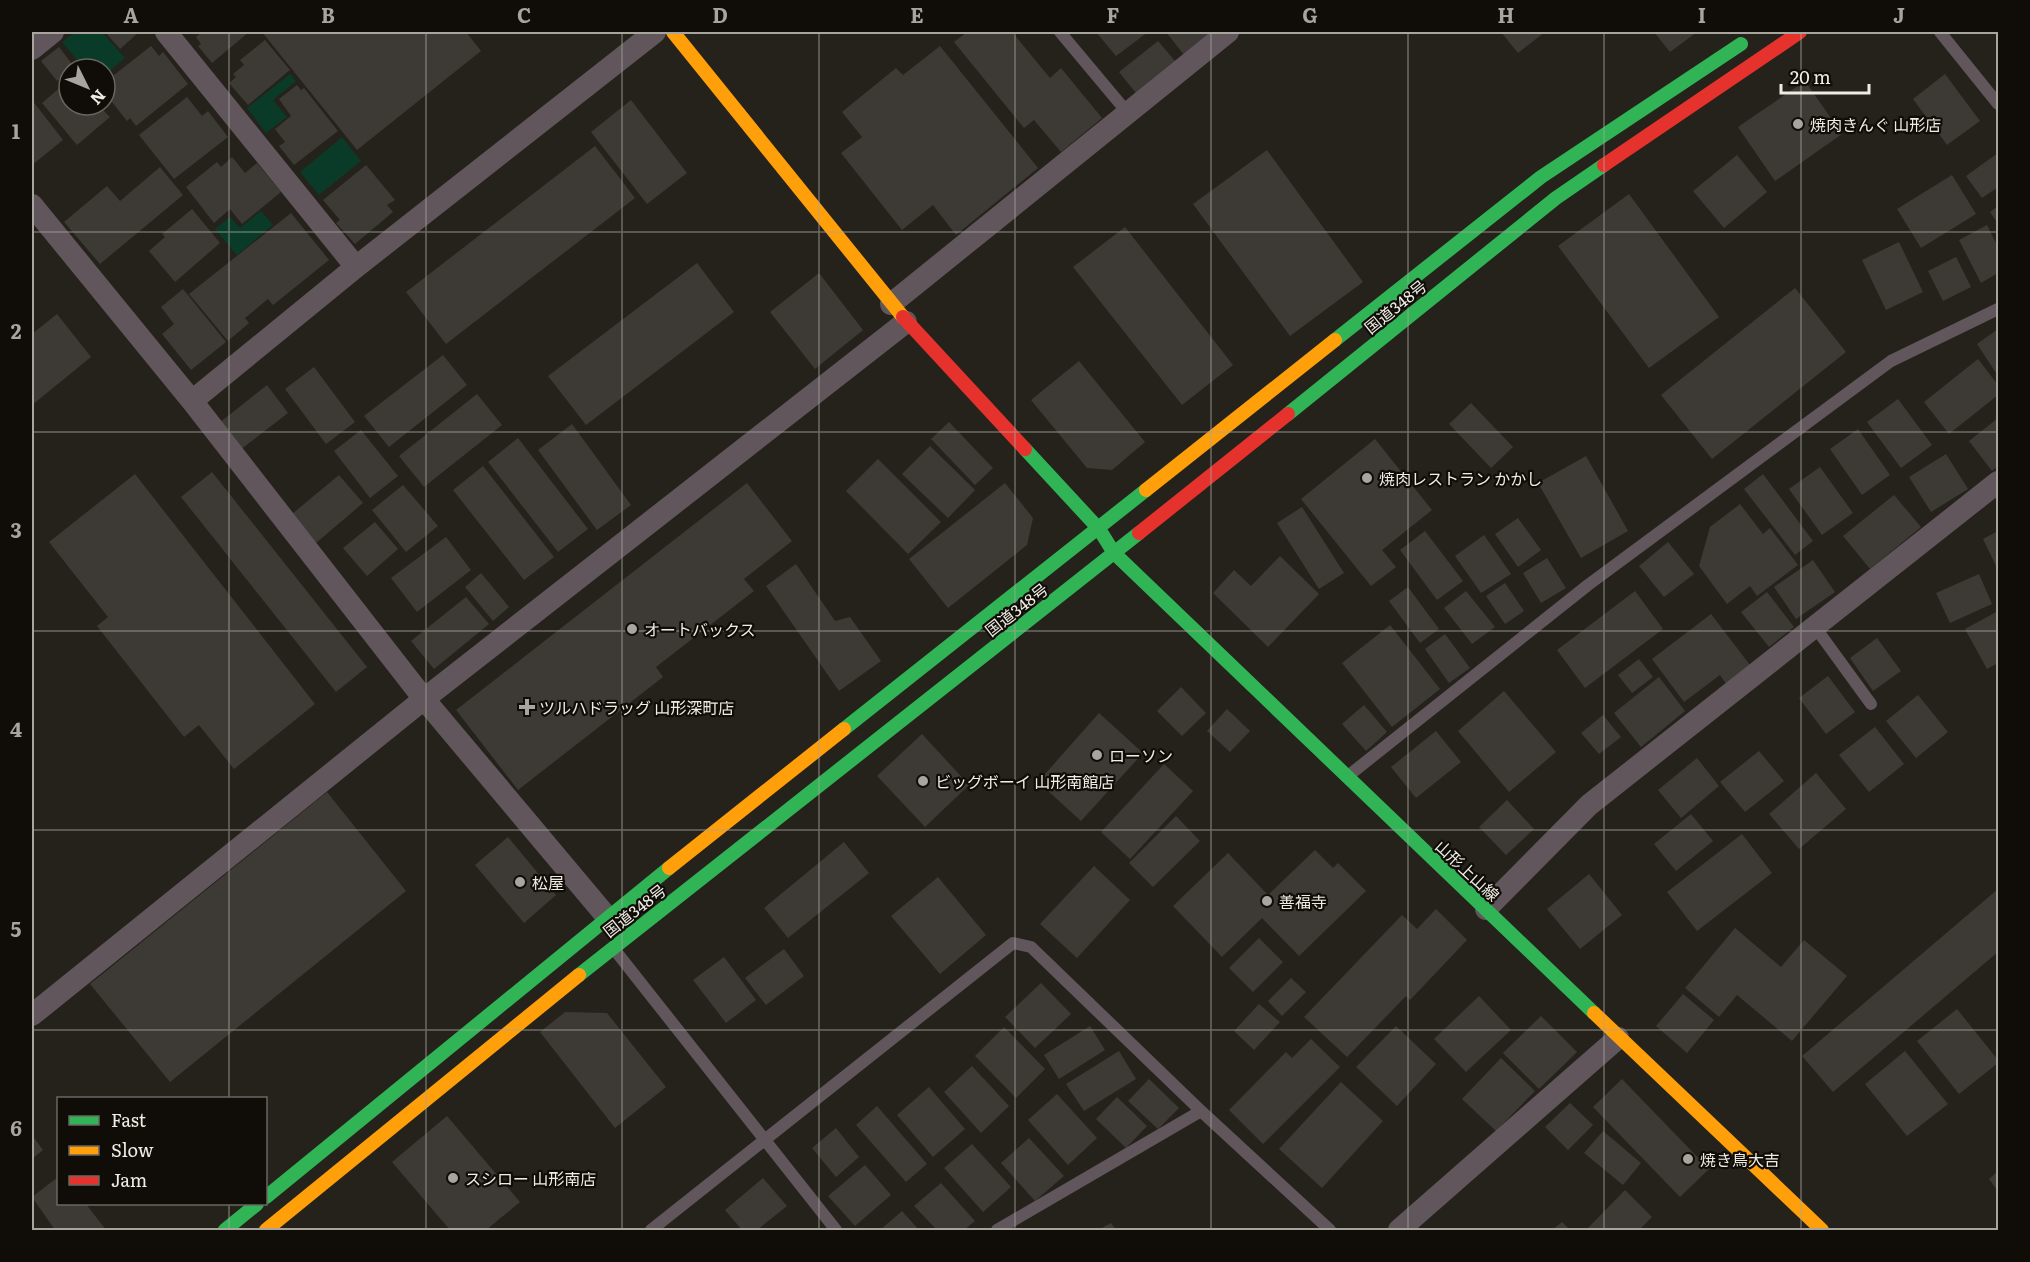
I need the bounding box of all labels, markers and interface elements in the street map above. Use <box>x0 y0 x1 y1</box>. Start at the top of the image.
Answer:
text: A <box>123 0 139 29</box>
text: B <box>321 0 335 29</box>
text: C <box>517 0 531 29</box>
text: D <box>712 0 728 29</box>
text: E <box>910 0 924 29</box>
text: F <box>1107 0 1120 29</box>
text: G <box>1302 0 1318 29</box>
text: H <box>1498 0 1514 29</box>
text: I <box>1698 0 1706 29</box>
text: J <box>1893 0 1905 29</box>
north arrow <box>57 57 117 117</box>
scale bar <box>1781 57 1870 95</box>
text: 20 m <box>1790 63 1831 90</box>
text: N <box>85 85 112 111</box>
place label: 焼肉きんぐ 山形店 <box>1810 112 1941 136</box>
text: 1 <box>12 115 20 145</box>
marker: 焼肉きんぐ 山形店 <box>1791 117 1805 131</box>
street label: 国道348号 <box>1359 273 1431 339</box>
text: 2 <box>11 315 22 345</box>
place label: 焼肉レストラン かかし <box>1379 466 1542 490</box>
marker: 焼肉レストラン かかし <box>1360 471 1374 485</box>
text: 3 <box>10 514 22 544</box>
street label: 国道348号 <box>979 577 1053 641</box>
place label: オートバックス <box>644 617 756 641</box>
marker: オートバックス <box>625 622 639 636</box>
place label: ツルハドラッグ 山形深町店 <box>539 695 734 719</box>
marker: ツルハドラッグ 山形深町店 <box>520 700 534 714</box>
text: 4 <box>10 713 22 743</box>
place label: ローソン <box>1109 743 1173 767</box>
marker: ローソン <box>1090 748 1104 762</box>
place label: ビッグボーイ 山形南館店 <box>935 769 1114 793</box>
marker: ビッグボーイ 山形南館店 <box>916 774 930 788</box>
street label: 山形上山線 <box>1431 834 1505 906</box>
place label: 松屋 <box>532 870 564 894</box>
marker: 松屋 <box>513 875 527 889</box>
street label: 国道348号 <box>597 878 671 942</box>
place label: 善福寺 <box>1279 889 1327 913</box>
marker: 善福寺 <box>1260 894 1274 908</box>
text: 5 <box>11 913 22 943</box>
legend <box>57 1097 267 1205</box>
text: Fast <box>111 1106 147 1133</box>
text: 6 <box>10 1112 22 1142</box>
text: Slow <box>111 1136 154 1163</box>
place label: 焼き鳥大吉 <box>1700 1147 1780 1171</box>
marker: 焼き鳥大吉 <box>1681 1152 1695 1166</box>
text: Jam <box>111 1166 147 1193</box>
place label: スシロー 山形南店 <box>465 1166 596 1190</box>
marker: スシロー 山形南店 <box>446 1171 460 1185</box>

